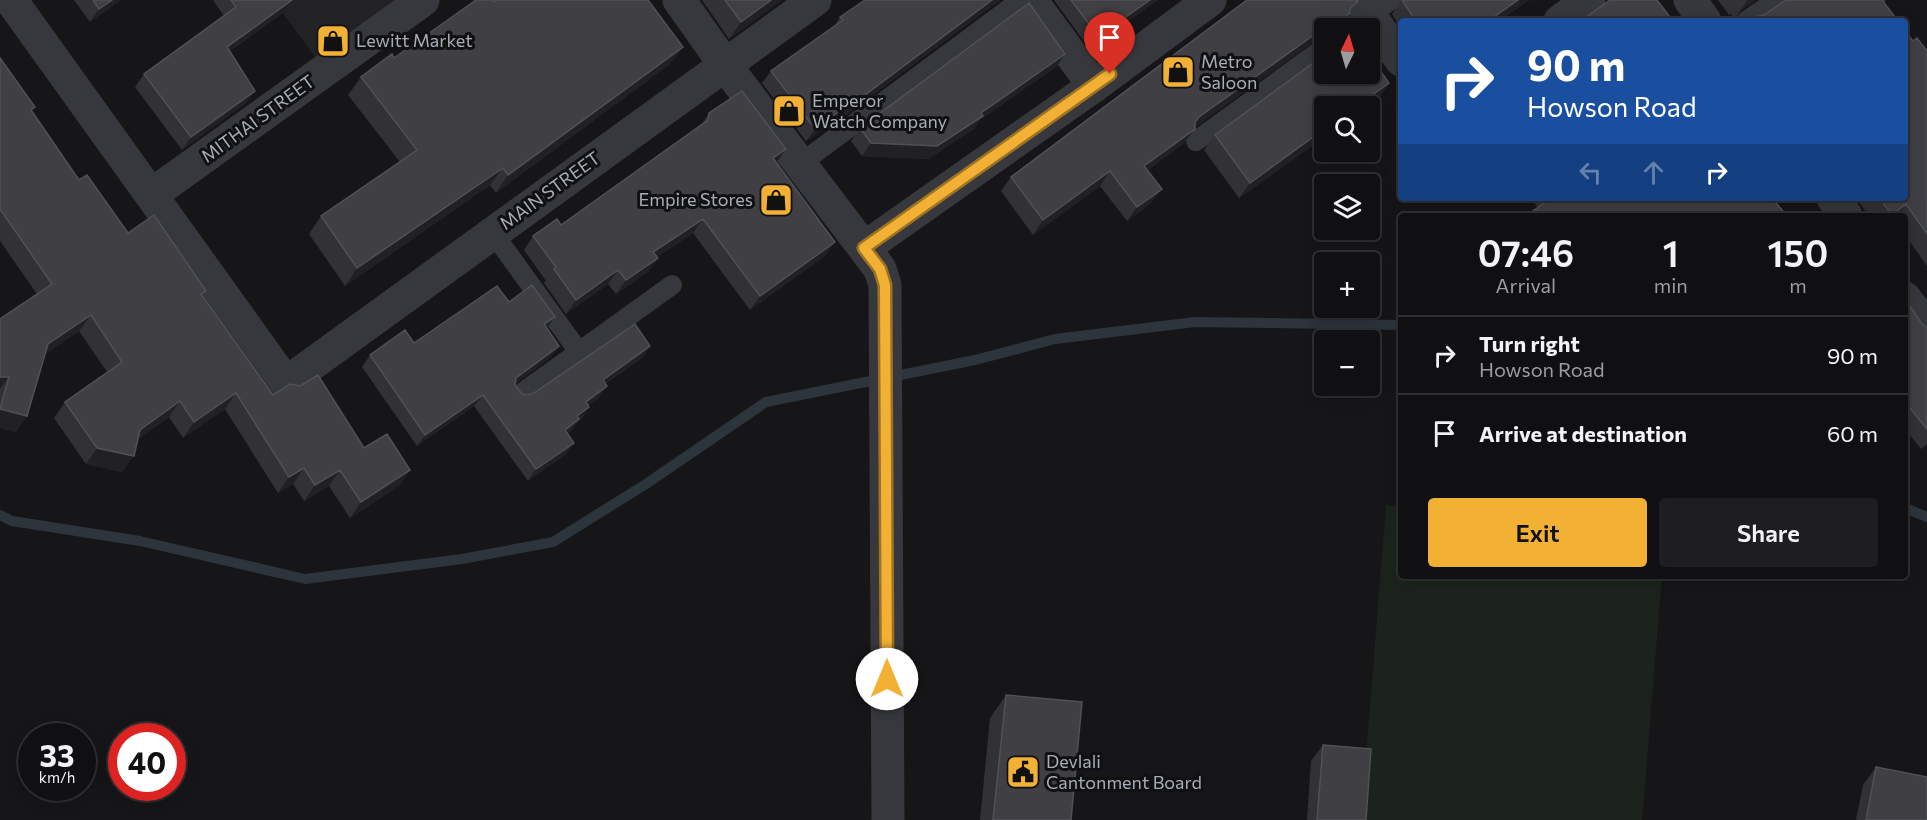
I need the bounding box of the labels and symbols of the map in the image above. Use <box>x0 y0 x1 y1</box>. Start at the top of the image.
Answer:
pin <box>1084 12 1135 74</box>
north arrow <box>1314 18 1380 84</box>
shop icon: Lewitt Market <box>315 23 351 59</box>
place label: Lewitt Market <box>356 29 473 51</box>
place label: Metro Saloon <box>1201 50 1257 93</box>
shop icon: Metro Saloon <box>1160 54 1196 90</box>
street label: MITHAI STREET <box>196 70 318 167</box>
place label: Emperor Watch Company <box>812 89 947 132</box>
shop icon: Emperor Watch Company <box>771 93 807 129</box>
street label: MAIN STREET <box>495 146 604 234</box>
shop icon: Empire Stores <box>758 182 794 218</box>
place label: Empire Stores <box>639 188 753 210</box>
position arrow <box>855 647 919 711</box>
speed limit sign: 40 <box>108 723 186 801</box>
place label: Devlali Cantonment Board <box>1046 750 1202 793</box>
public building icon: Devlali Cantonment Board <box>1005 754 1041 790</box>

